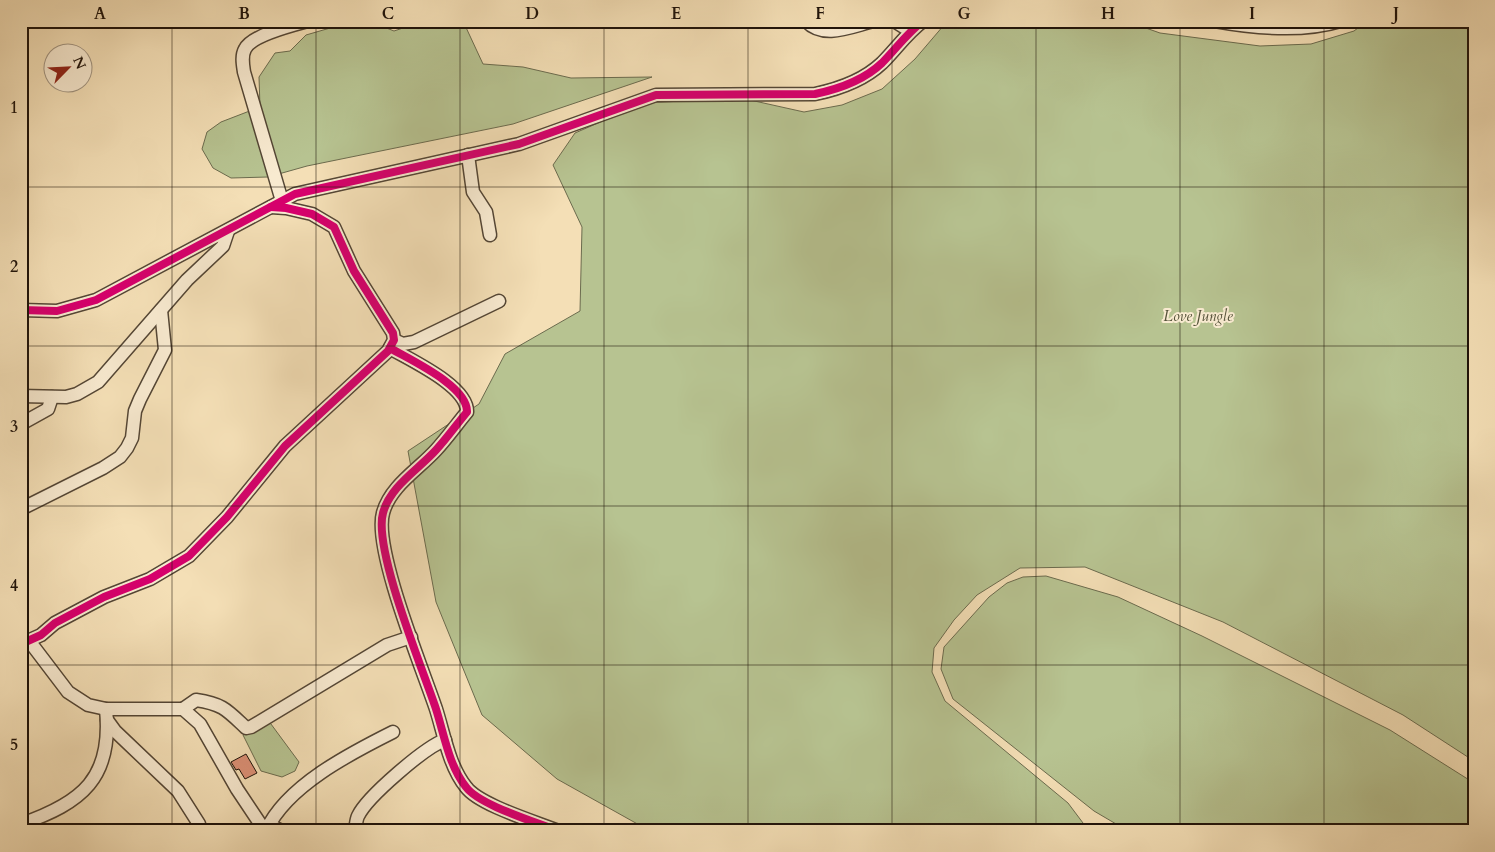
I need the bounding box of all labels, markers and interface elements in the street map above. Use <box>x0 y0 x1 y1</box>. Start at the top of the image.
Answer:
text: A <box>94 3 106 25</box>
text: B <box>238 3 250 25</box>
text: C <box>382 3 394 25</box>
text: D <box>525 3 539 25</box>
text: E <box>671 3 681 25</box>
text: F <box>815 3 825 25</box>
text: G <box>957 3 971 25</box>
text: H <box>1101 3 1115 25</box>
text: I <box>1249 3 1255 25</box>
text: J <box>1391 3 1399 25</box>
north arrow <box>42 42 92 92</box>
text: N <box>68 53 91 72</box>
text: 1 <box>10 97 18 119</box>
text: 2 <box>10 256 18 278</box>
park label: Love Jungle <box>1163 306 1233 326</box>
text: 3 <box>10 416 18 438</box>
text: 4 <box>10 575 18 597</box>
text: 5 <box>10 734 18 756</box>

